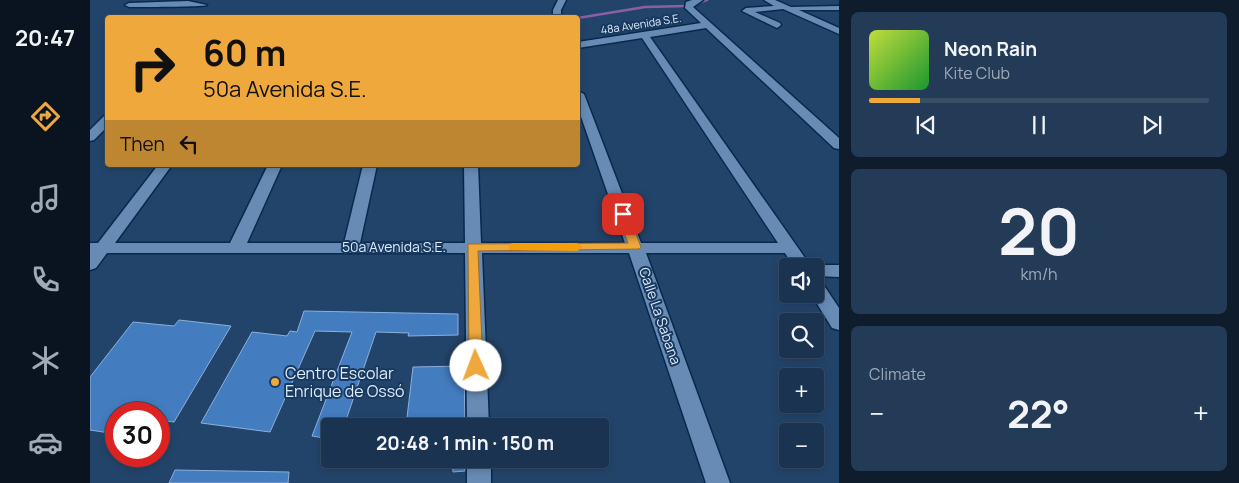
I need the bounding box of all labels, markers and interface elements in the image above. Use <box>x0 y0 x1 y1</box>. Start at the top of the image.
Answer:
street label: 48a Avenida S.E. <box>599 10 682 37</box>
text: 20:47 <box>15 23 75 53</box>
text: 60 m <box>203 29 286 77</box>
icon: right <box>120 35 185 100</box>
text: Neon Rain <box>944 36 1037 62</box>
text: Kite Club <box>944 62 1010 84</box>
text: 50a Avenida S.E. <box>203 74 367 104</box>
icon: directions <box>28 99 63 134</box>
icon: previous <box>912 111 940 139</box>
icon: pause <box>1025 111 1053 139</box>
icon: next <box>1138 111 1166 139</box>
icon: left <box>175 130 203 158</box>
text: Then <box>120 131 165 157</box>
icon: music <box>28 181 63 216</box>
text: 20 <box>998 186 1080 275</box>
pin <box>602 193 644 235</box>
icon: arrive <box>609 200 637 228</box>
street label: 50a Avenida S.E. <box>342 237 446 256</box>
map controls <box>779 258 824 468</box>
button: sound <box>779 258 824 303</box>
icon: phone <box>28 262 63 297</box>
text: km/h <box>1020 263 1058 285</box>
street label: Calle La Sabana <box>635 265 686 367</box>
button: search <box>779 313 824 358</box>
position arrow <box>449 339 501 391</box>
icon: climate <box>28 343 63 378</box>
place label: Centro Escolar Enrique de Ossó <box>285 362 405 402</box>
text: Climate <box>869 363 926 385</box>
button: + <box>779 368 824 413</box>
marker: Centro Escolar Enrique de Ossó <box>269 376 281 388</box>
text: 22° <box>1007 387 1070 439</box>
text: − <box>869 394 884 432</box>
text: + <box>1193 394 1209 432</box>
speed limit sign: 30 <box>105 402 170 467</box>
button: − <box>779 423 824 468</box>
icon: car <box>28 425 63 460</box>
text: 20:48 · 1 min · 150 m <box>376 430 554 456</box>

